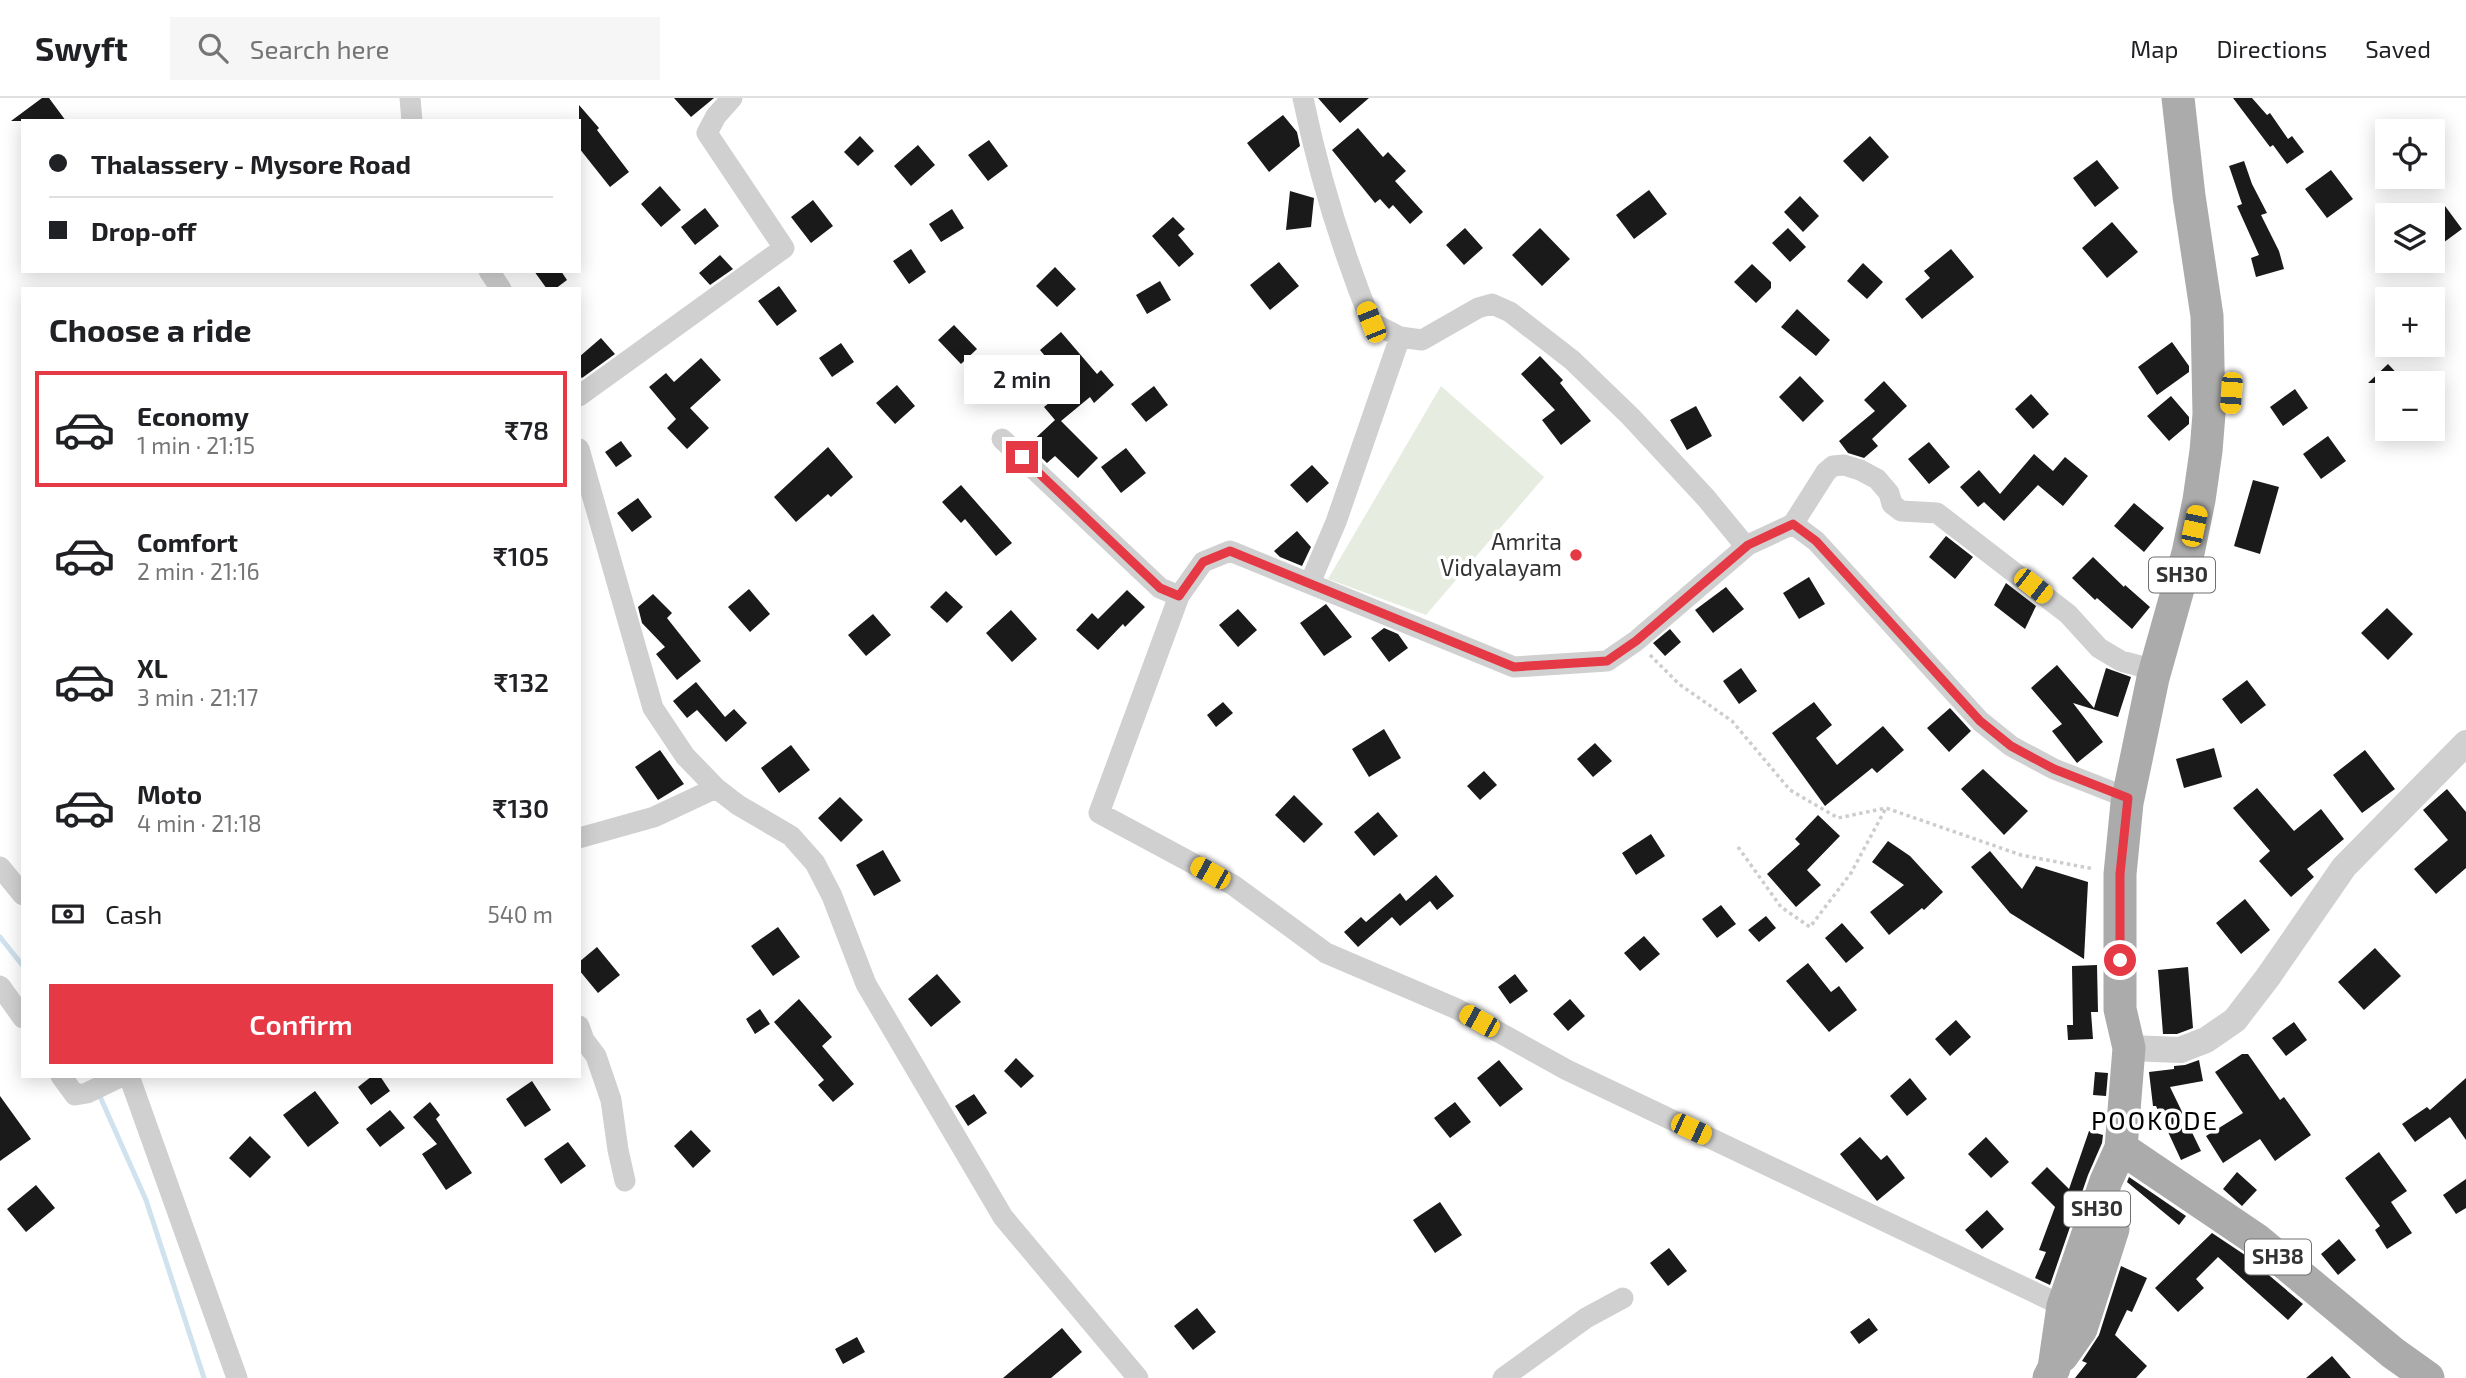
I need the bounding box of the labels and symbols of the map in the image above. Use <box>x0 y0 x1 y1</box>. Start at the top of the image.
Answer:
car <box>1354 299 1389 345</box>
callout: 2 min <box>964 356 1080 404</box>
car <box>2220 371 2243 415</box>
route end <box>1006 441 1038 473</box>
car <box>2180 503 2209 549</box>
place label: Amrita Vidyalayam <box>1440 527 1562 581</box>
marker: Amrita Vidyalayam <box>1568 547 1584 563</box>
road number: SH30 <box>2149 558 2215 592</box>
car <box>2010 565 2057 607</box>
car <box>1187 854 1234 892</box>
route start <box>2104 944 2136 976</box>
car <box>1456 1002 1503 1040</box>
district label: POOKODE <box>2091 1104 2219 1135</box>
car <box>1668 1111 1715 1147</box>
road number: SH30 <box>2064 1192 2130 1226</box>
road number: SH38 <box>2245 1240 2311 1274</box>

